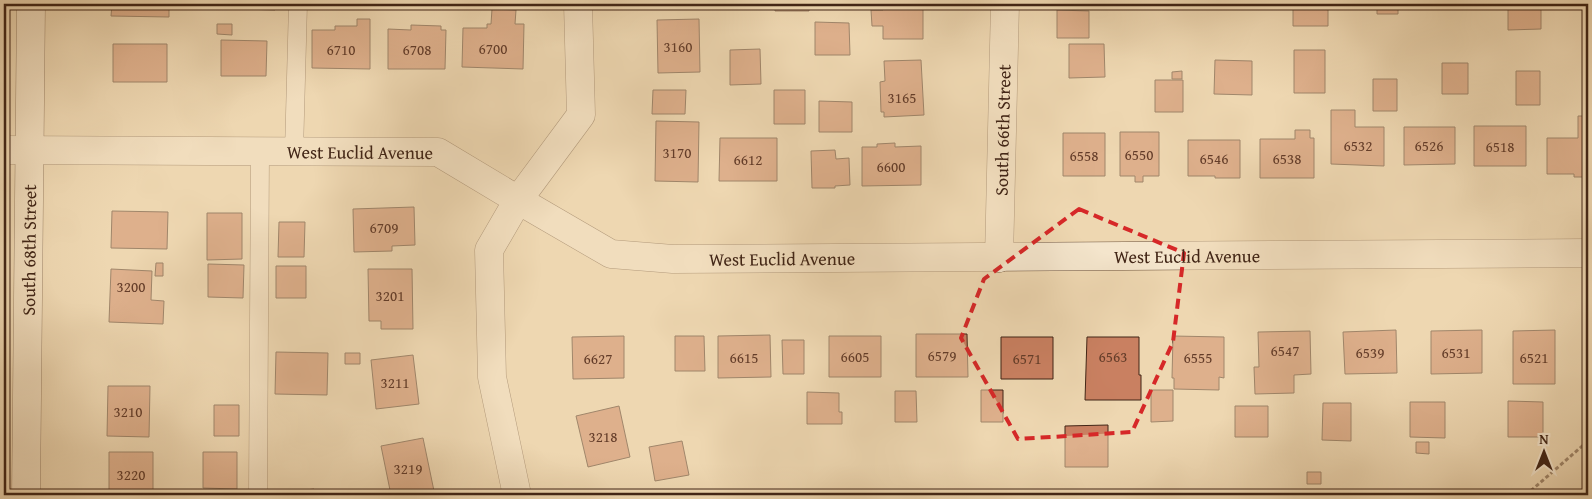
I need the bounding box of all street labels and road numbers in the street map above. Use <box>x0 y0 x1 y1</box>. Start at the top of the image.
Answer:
street label: South 66th Street <box>987 63 1017 196</box>
street label: West Euclid Avenue <box>287 138 433 165</box>
street label: South 68th Street <box>14 183 43 316</box>
street label: West Euclid Avenue <box>1114 242 1260 270</box>
street label: West Euclid Avenue <box>709 244 855 272</box>

